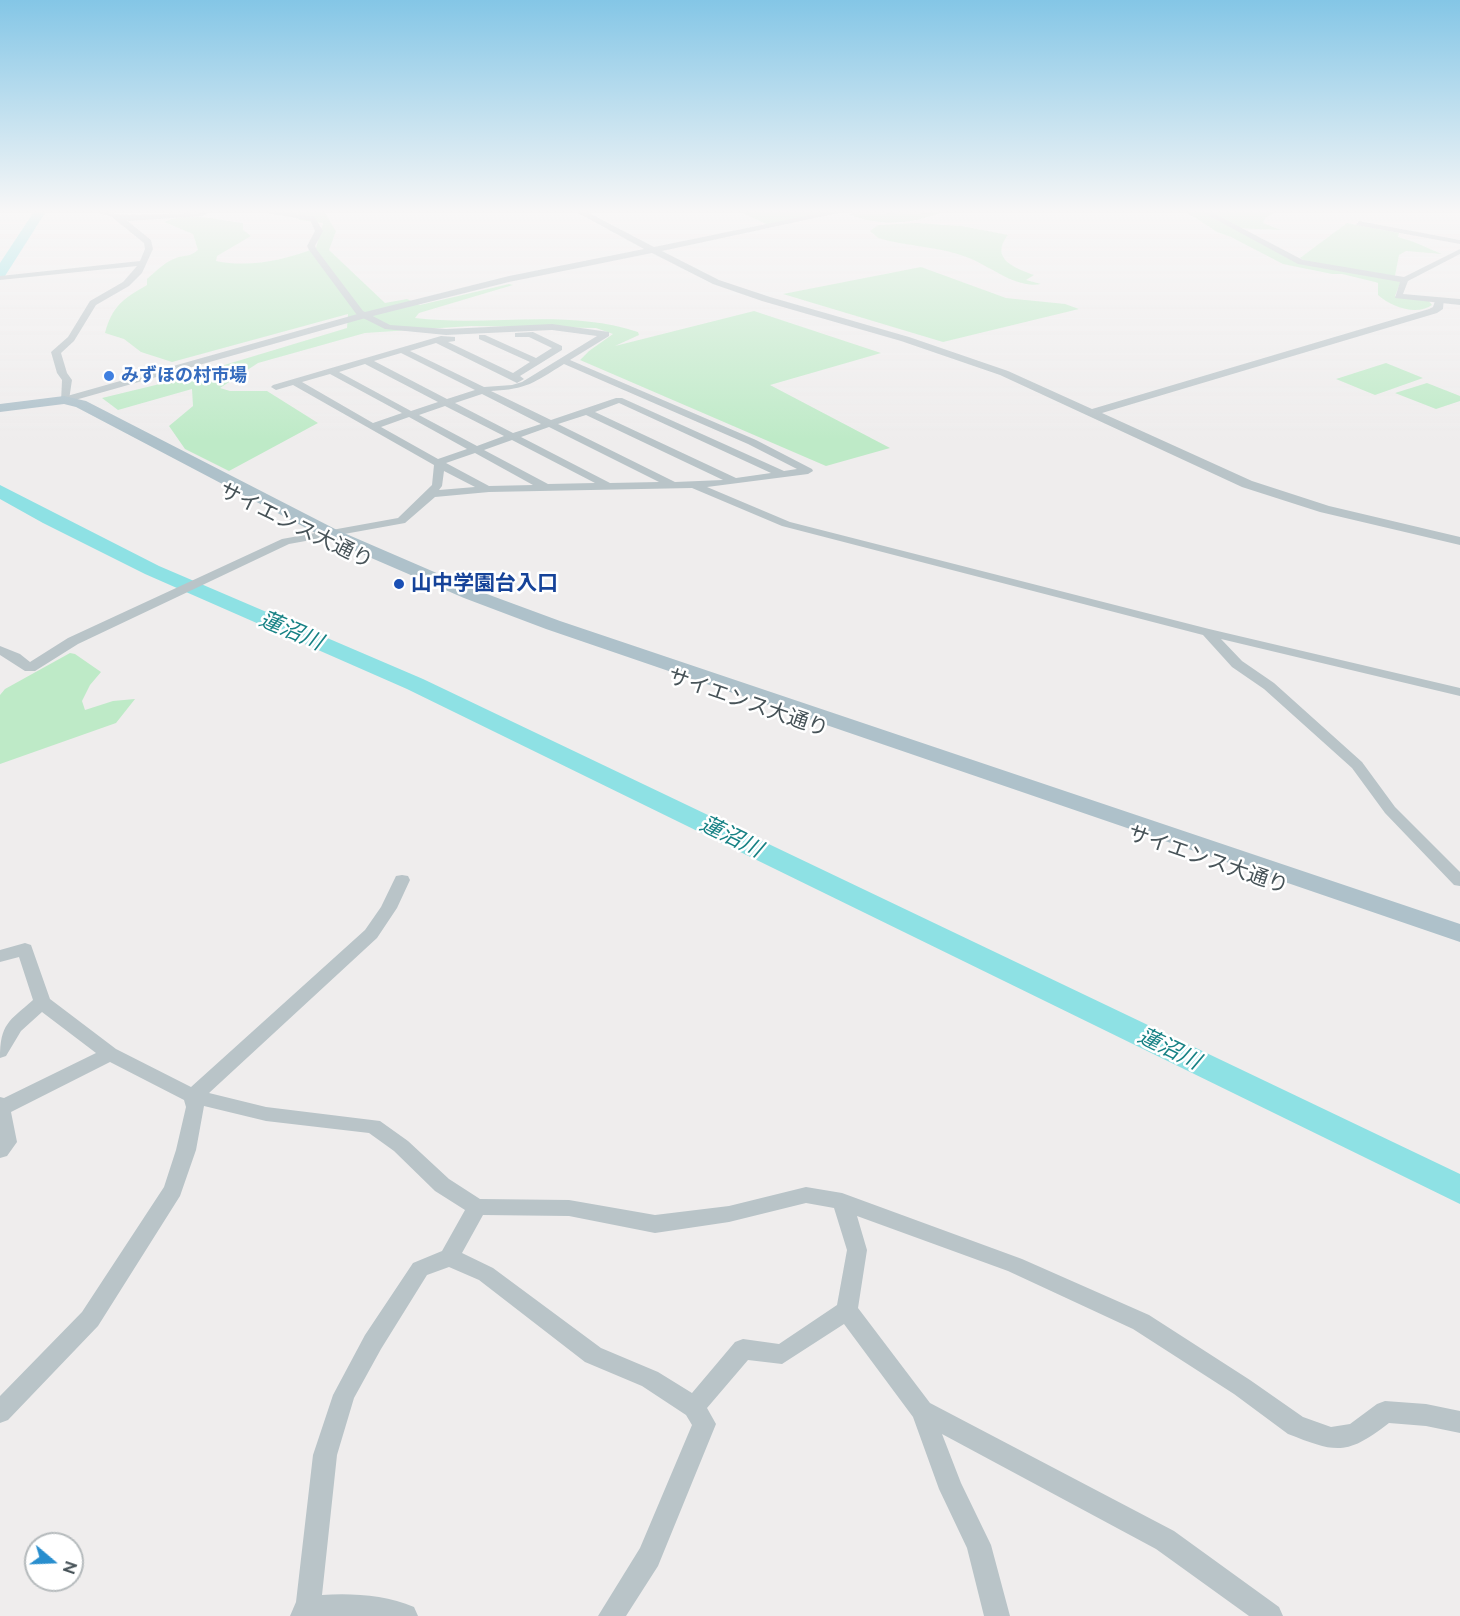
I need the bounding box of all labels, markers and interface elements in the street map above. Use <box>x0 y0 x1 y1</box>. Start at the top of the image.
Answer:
place label: みずほの村市場 <box>121 365 247 387</box>
marker: みずほの村市場 <box>102 369 116 383</box>
street label: サイエンス大通り <box>215 478 377 574</box>
place label: 山中学園台入口 <box>411 571 558 597</box>
marker: 山中学園台入口 <box>392 577 406 591</box>
water label: 蓮沼川 <box>255 606 327 656</box>
street label: サイエンス大通り <box>664 664 832 742</box>
water label: 蓮沼川 <box>696 811 766 863</box>
street label: サイエンス大通り <box>1124 821 1292 899</box>
water label: 蓮沼川 <box>1134 1023 1204 1075</box>
north arrow <box>24 1532 84 1592</box>
text: N <box>59 1559 81 1576</box>

